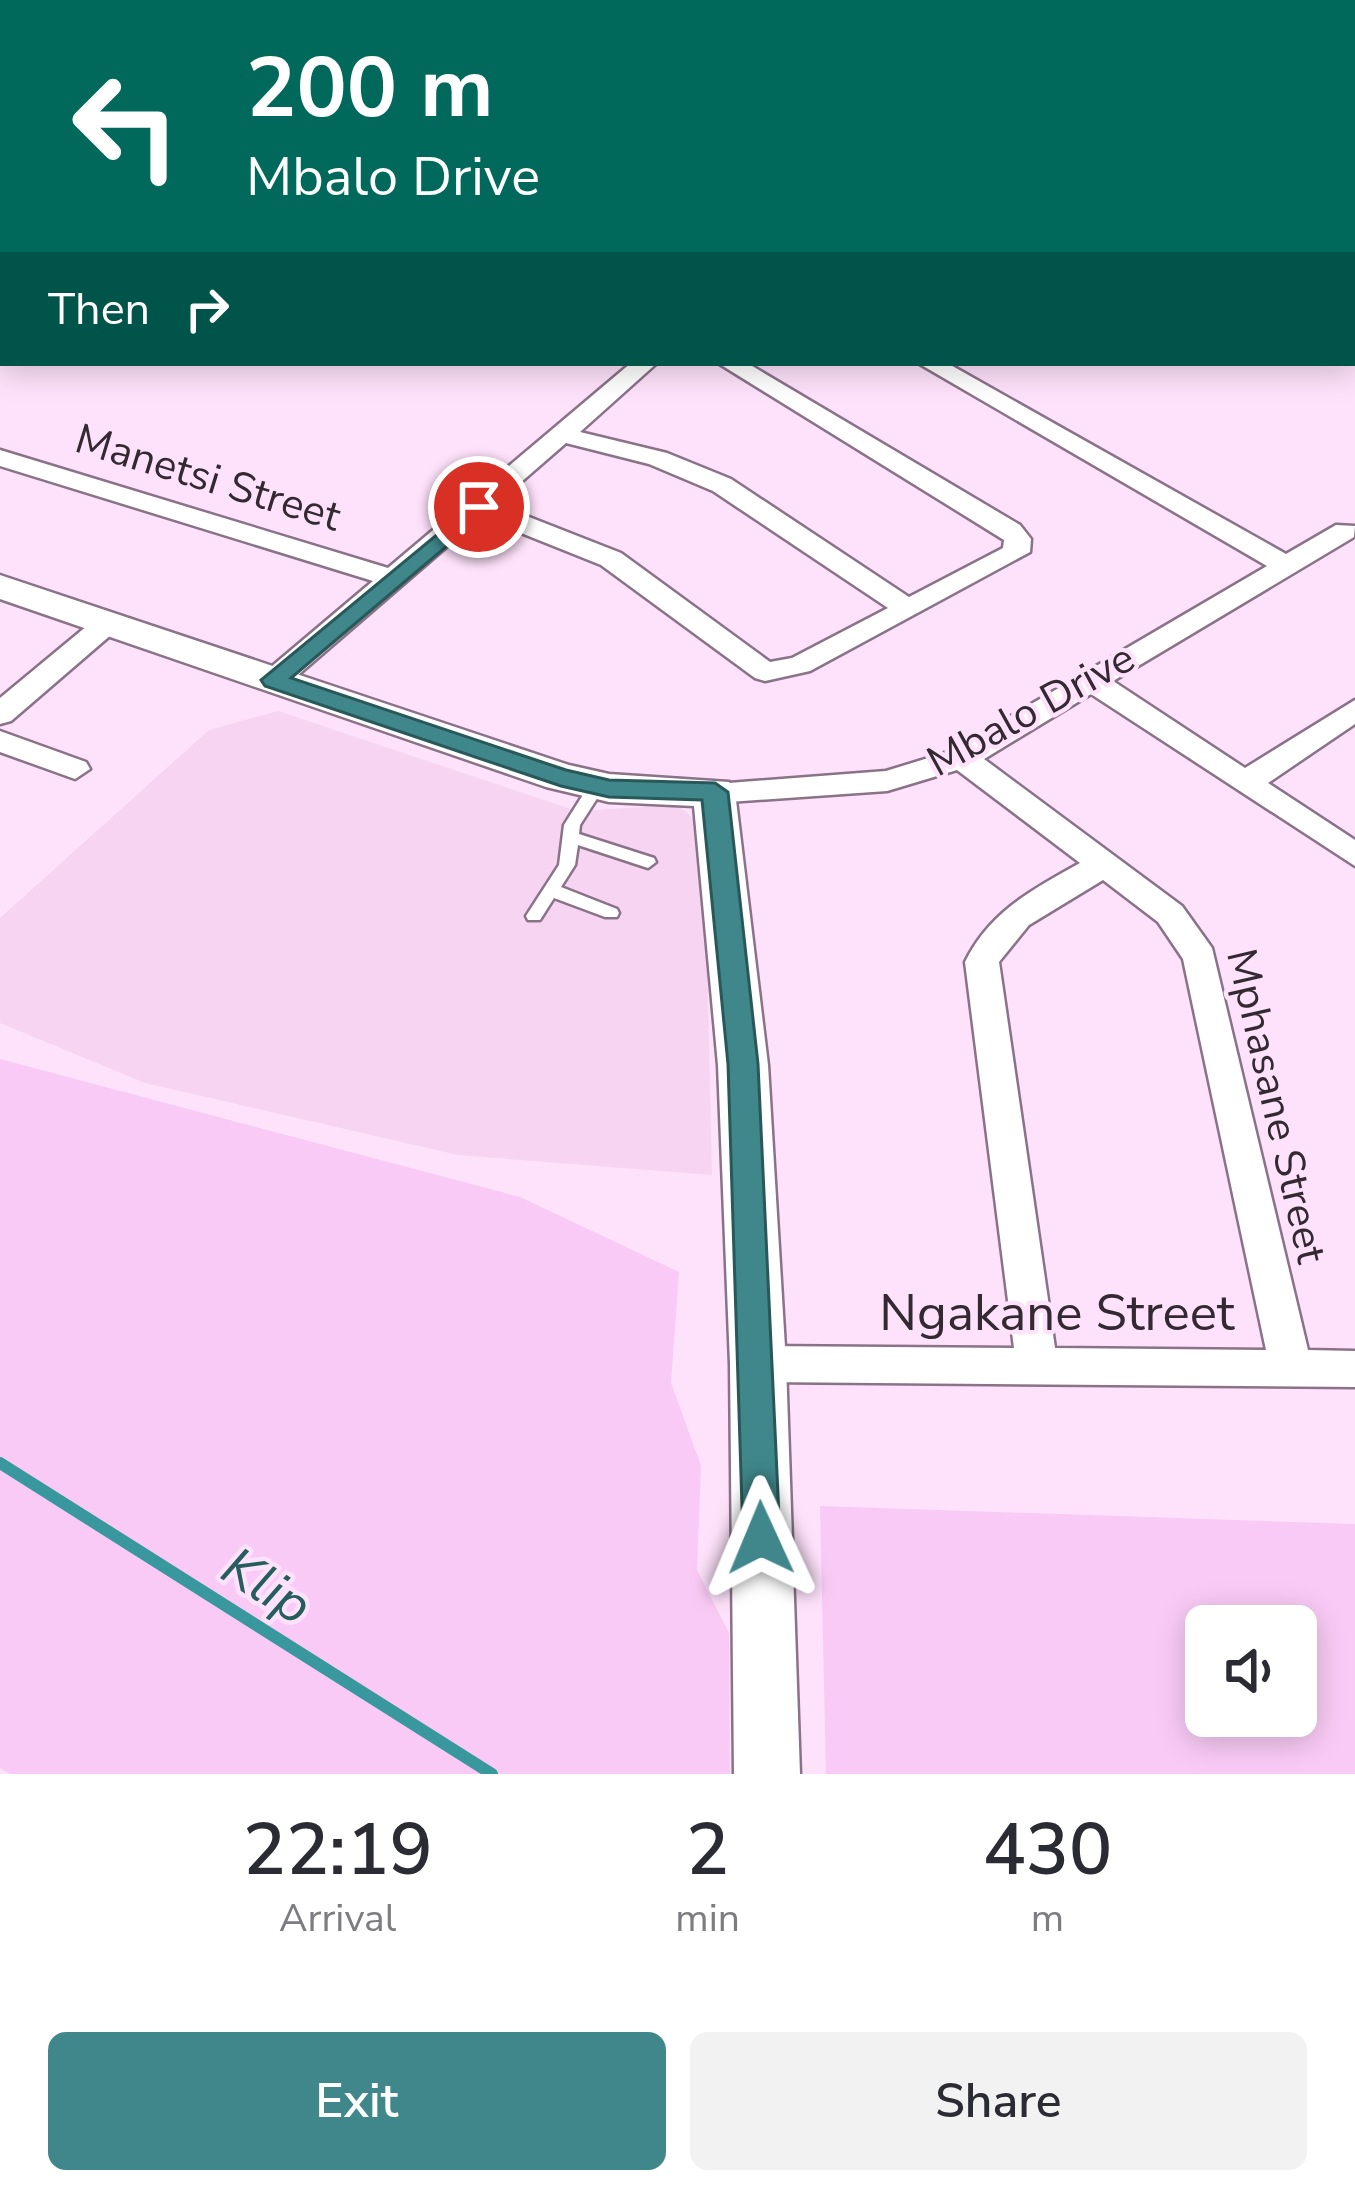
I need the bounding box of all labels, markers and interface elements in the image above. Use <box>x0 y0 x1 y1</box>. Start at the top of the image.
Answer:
text: 200 m <box>246 31 494 146</box>
icon: left <box>48 48 204 204</box>
text: Mbalo Drive <box>246 140 540 214</box>
icon: right <box>174 276 240 342</box>
text: Then <box>48 279 150 340</box>
street label: Manetsi Street <box>68 411 348 545</box>
pin <box>428 456 530 558</box>
icon: arrive <box>446 474 512 540</box>
street label: Mbalo Drive <box>917 630 1145 790</box>
street label: Mphasane Street <box>1212 943 1340 1269</box>
street label: Ngakane Street <box>879 1278 1236 1348</box>
position arrow <box>698 1475 824 1601</box>
water label: Klip <box>208 1530 326 1642</box>
map controls <box>1185 1605 1317 1737</box>
button: sound <box>1185 1605 1317 1737</box>
text: 22:19 <box>243 1801 433 1899</box>
text: 2 <box>686 1801 729 1899</box>
text: 430 <box>983 1801 1112 1899</box>
text: Arrival <box>279 1892 396 1945</box>
text: min <box>675 1892 740 1945</box>
text: m <box>1031 1892 1064 1945</box>
button: Exit <box>48 2032 666 2170</box>
button: Share <box>690 2032 1307 2170</box>

